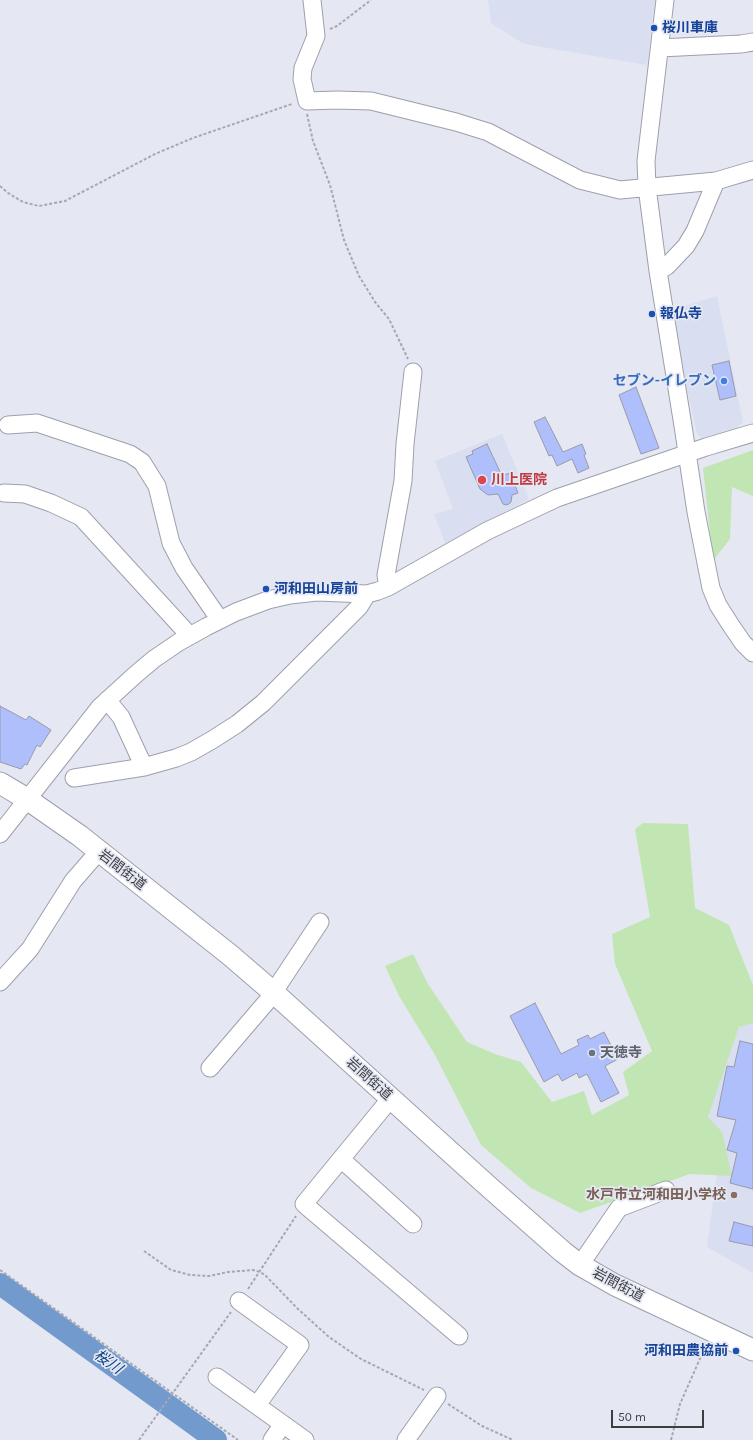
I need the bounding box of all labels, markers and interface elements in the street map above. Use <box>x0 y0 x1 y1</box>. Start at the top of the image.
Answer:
place label: 桜川車庫 <box>662 20 718 36</box>
marker: 桜川車庫 <box>649 23 659 33</box>
place label: 報仏寺 <box>660 306 702 322</box>
marker: 報仏寺 <box>647 309 657 319</box>
place label: セブン-イレブン <box>613 373 716 389</box>
marker: セブン-イレブン <box>719 376 729 386</box>
place label: 川上医院 <box>491 472 547 488</box>
marker: 川上医院 <box>476 474 488 486</box>
place label: 河和田山房前 <box>274 581 358 597</box>
marker: 河和田山房前 <box>261 584 271 594</box>
street label: 岩間街道 <box>95 846 149 894</box>
place label: 天徳寺 <box>600 1045 642 1061</box>
marker: 天徳寺 <box>587 1048 597 1058</box>
street label: 岩間街道 <box>343 1054 395 1104</box>
place label: 水戸市立河和田小学校 <box>586 1187 726 1203</box>
marker: 水戸市立河和田小学校 <box>729 1190 739 1200</box>
street label: 岩間街道 <box>589 1264 647 1306</box>
place label: 河和田農協前 <box>644 1343 728 1359</box>
water label: 桜川 <box>91 1346 125 1378</box>
marker: 河和田農協前 <box>731 1346 741 1356</box>
scale bar <box>613 1402 706 1428</box>
text: 50 m <box>618 1410 646 1424</box>

